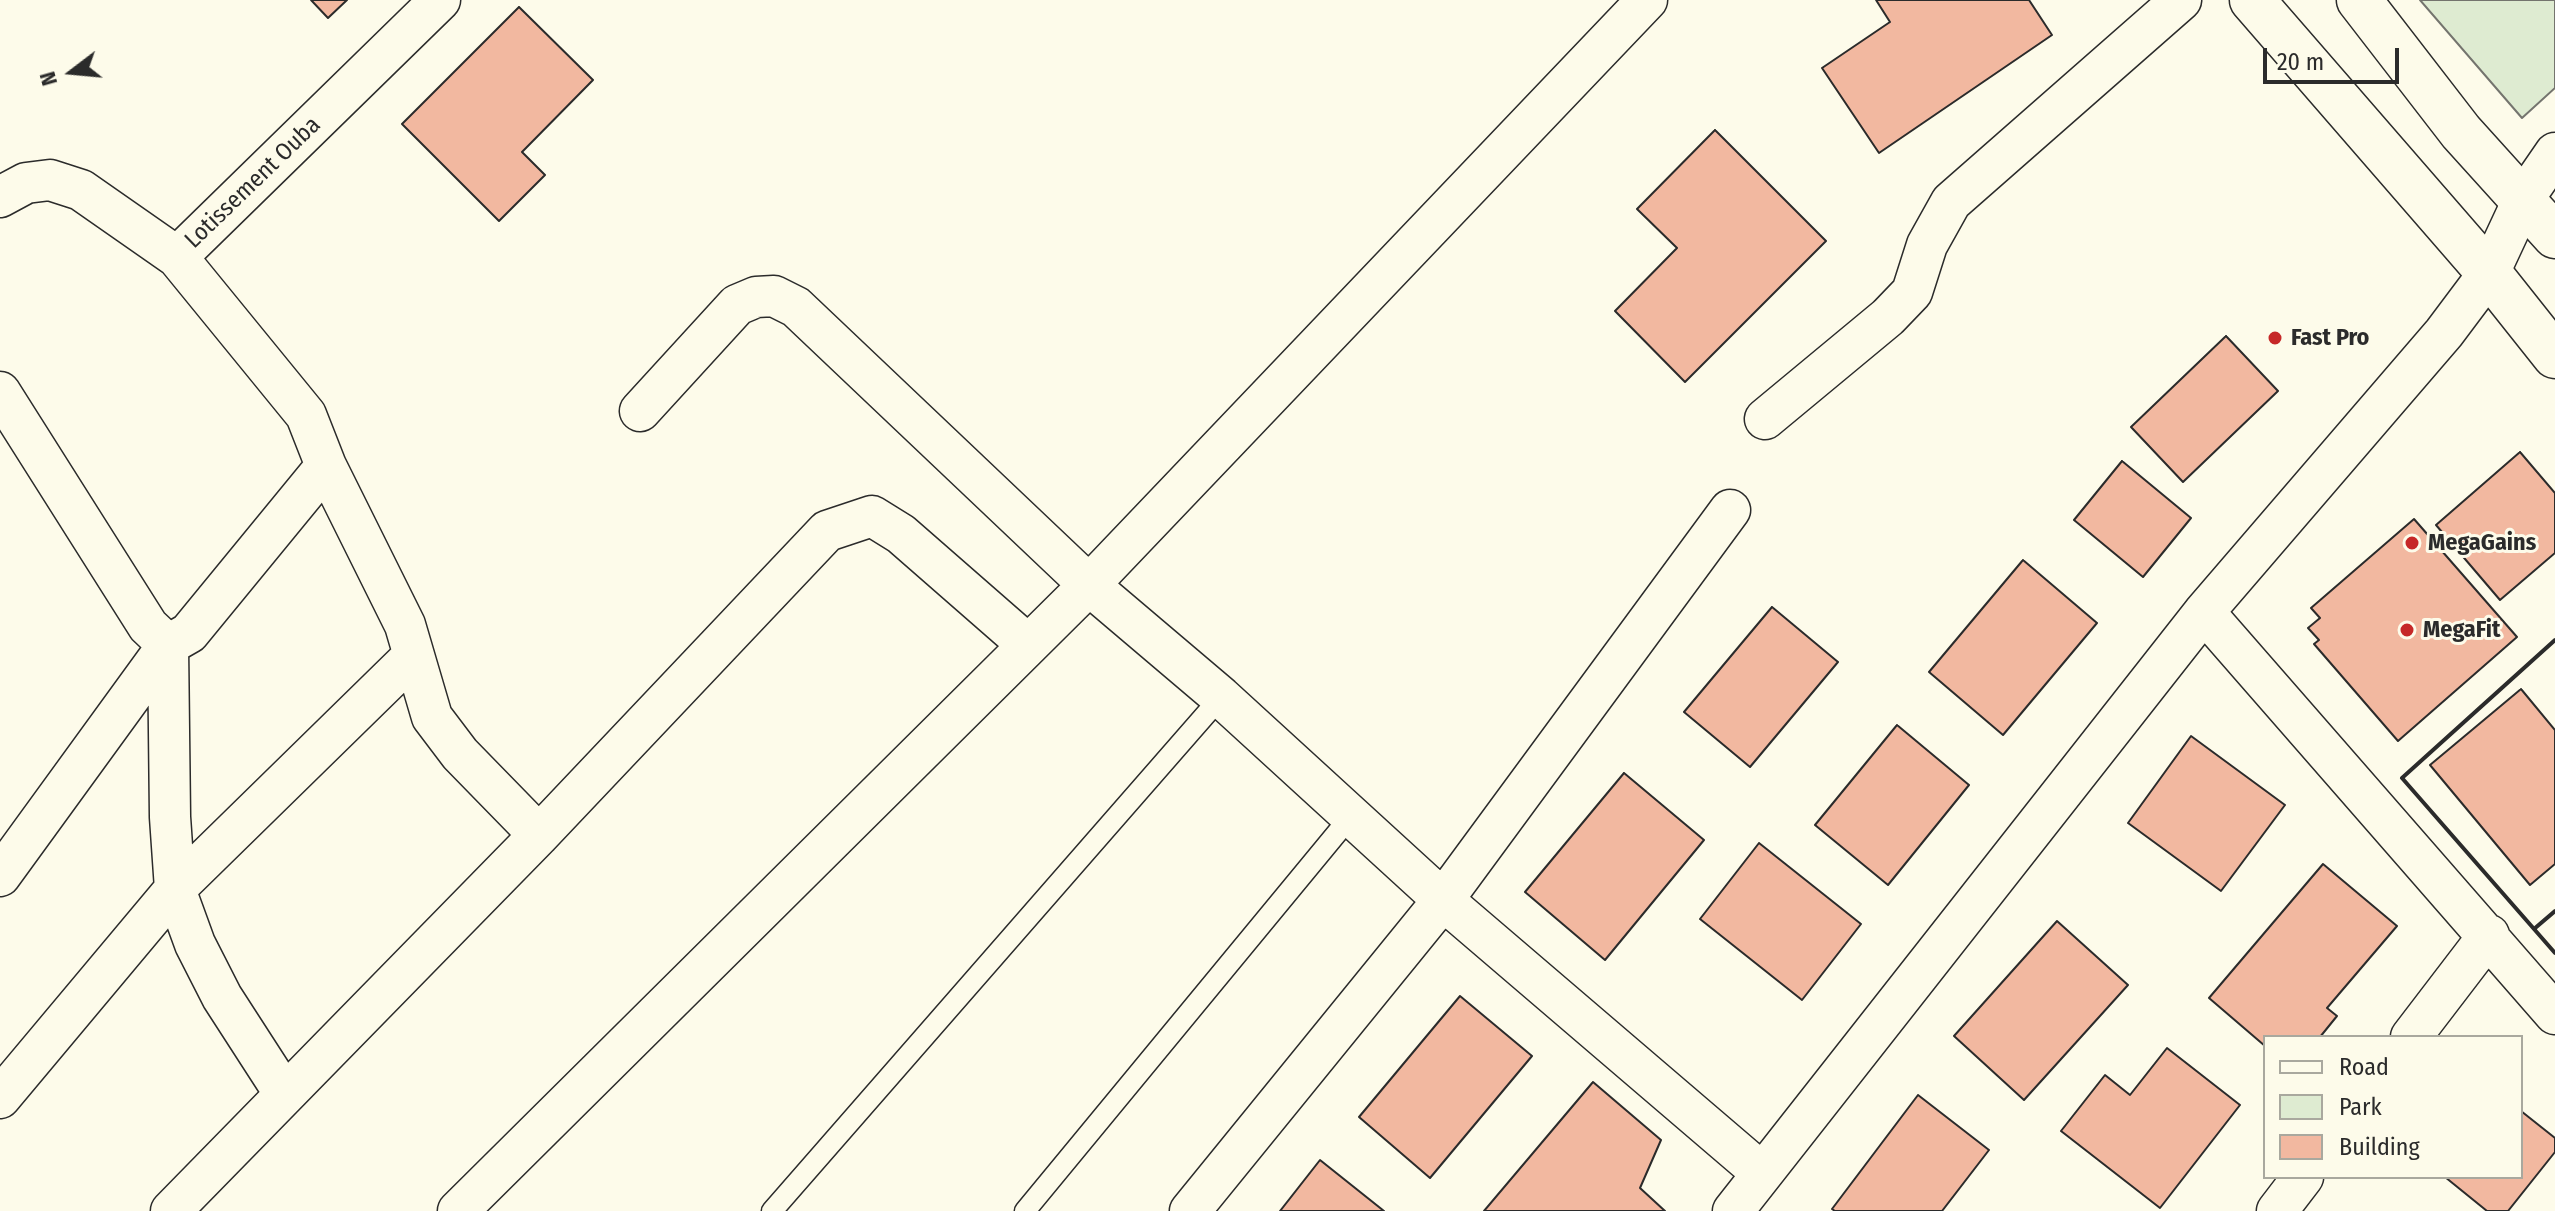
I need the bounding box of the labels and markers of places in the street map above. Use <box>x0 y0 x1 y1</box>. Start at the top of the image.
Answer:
place label: Fast Pro <box>2291 324 2369 352</box>
marker: Fast Pro <box>2266 329 2284 347</box>
place label: MegaGains <box>2428 529 2536 557</box>
marker: MegaGains <box>2403 534 2421 552</box>
place label: MegaFit <box>2423 616 2500 644</box>
marker: MegaFit <box>2398 621 2416 639</box>

